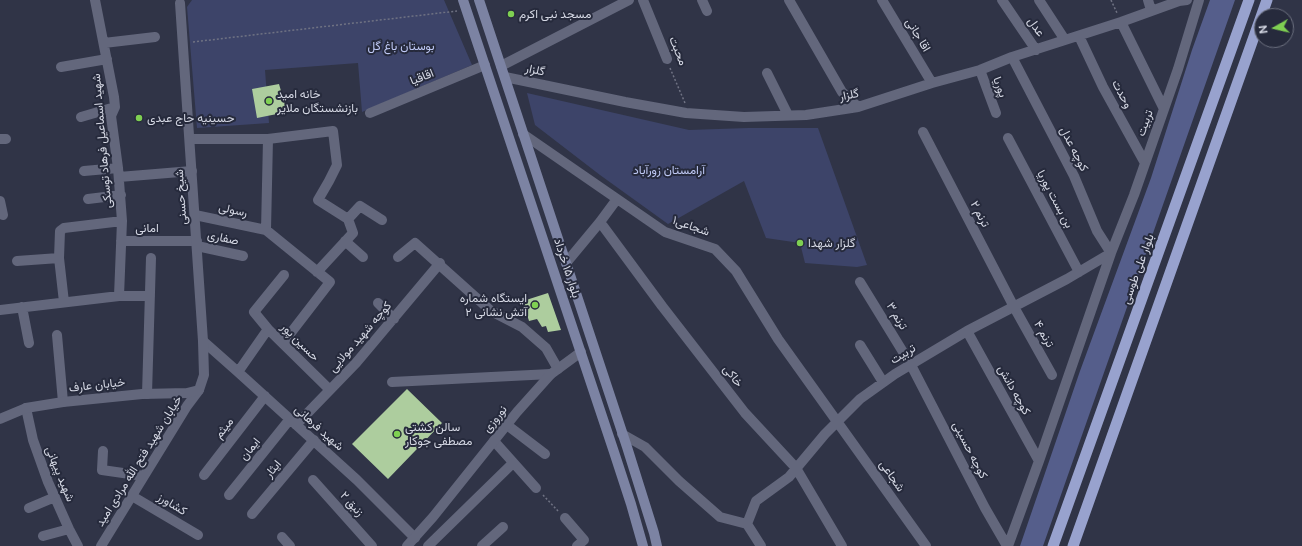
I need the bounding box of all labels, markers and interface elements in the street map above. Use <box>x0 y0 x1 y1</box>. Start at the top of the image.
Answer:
place label: مسجد نبی اکرم <box>519 7 591 21</box>
north arrow <box>1254 8 1294 48</box>
marker: مسجد نبی اکرم <box>506 9 516 19</box>
street label: عدل <box>1024 15 1048 39</box>
street label: اقا جانی <box>902 16 934 54</box>
text: N <box>1257 24 1270 35</box>
street label: محبت <box>666 34 690 68</box>
park label: بوستان باغ گل <box>368 39 434 53</box>
street label: گلزار <box>524 61 546 79</box>
street label: اقاقیا <box>408 66 436 88</box>
street label: شهید اسماعیل فرهاد توسکی <box>89 73 115 209</box>
street label: پوریا <box>990 75 1010 99</box>
street label: وحدت <box>1109 77 1135 111</box>
street label: گلزار <box>838 86 860 104</box>
place label: خانه امید بازنشستگان ملایر <box>277 87 358 115</box>
marker: خانه امید بازنشستگان ملایر <box>264 96 274 106</box>
street label: تربیت <box>1134 108 1156 138</box>
place label: حسینیه حاج عبدی <box>147 111 234 125</box>
marker: حسینیه حاج عبدی <box>134 113 144 123</box>
street label: کوچه عدل <box>1057 124 1091 174</box>
park label: آرامستان زورآباد <box>633 163 705 177</box>
street label: بن بست پوریا <box>1034 168 1076 230</box>
street label: شیخ حسنی <box>172 169 190 225</box>
street label: ترنم ۲ <box>967 198 993 230</box>
street label: رسولی <box>217 200 249 220</box>
street label: شجاعی۱ <box>671 213 711 239</box>
street label: امانی <box>135 221 159 235</box>
street label: صفاری <box>206 228 240 248</box>
street label: بلوار علی طوسی <box>1119 232 1157 306</box>
street label: بلوار ۱۵ خرداد <box>551 236 583 300</box>
place label: گلزار شهدا <box>808 236 855 250</box>
marker: گلزار شهدا <box>795 238 805 248</box>
place label: ایستگاه شماره ۲ آتش نشانی <box>460 291 527 319</box>
street label: کوچه شهید مولایی <box>325 299 395 375</box>
marker: ایستگاه شماره ۲ آتش نشانی <box>530 300 540 310</box>
street label: ترنم ۳ <box>883 300 911 332</box>
street label: ترنم ۴ <box>1031 318 1057 350</box>
street label: حسین پور <box>278 320 322 364</box>
street label: تربیت <box>888 341 918 367</box>
street label: خاکی <box>720 362 746 390</box>
street label: کوچه دانش <box>994 363 1034 417</box>
street label: خیابان عارف <box>68 375 126 395</box>
street label: خیابان شهید فتح الله مرادی امید <box>93 393 185 529</box>
street label: شهید فرهانی <box>292 402 346 454</box>
street label: نوروزی <box>480 403 510 435</box>
street label: میثم <box>211 415 237 441</box>
street label: کوچه حسینی <box>949 419 991 481</box>
place label: سالن کشتی مصطفی جوکار <box>405 420 472 448</box>
marker: سالن کشتی مصطفی جوکار <box>392 429 402 439</box>
street label: ایمان <box>237 435 263 463</box>
street label: شهید پیهانی <box>42 444 78 504</box>
street label: ایثار <box>262 457 284 481</box>
street label: شجاعی <box>876 458 908 494</box>
street label: زنبق ۲ <box>337 489 367 519</box>
street label: کشاورز <box>155 490 189 518</box>

